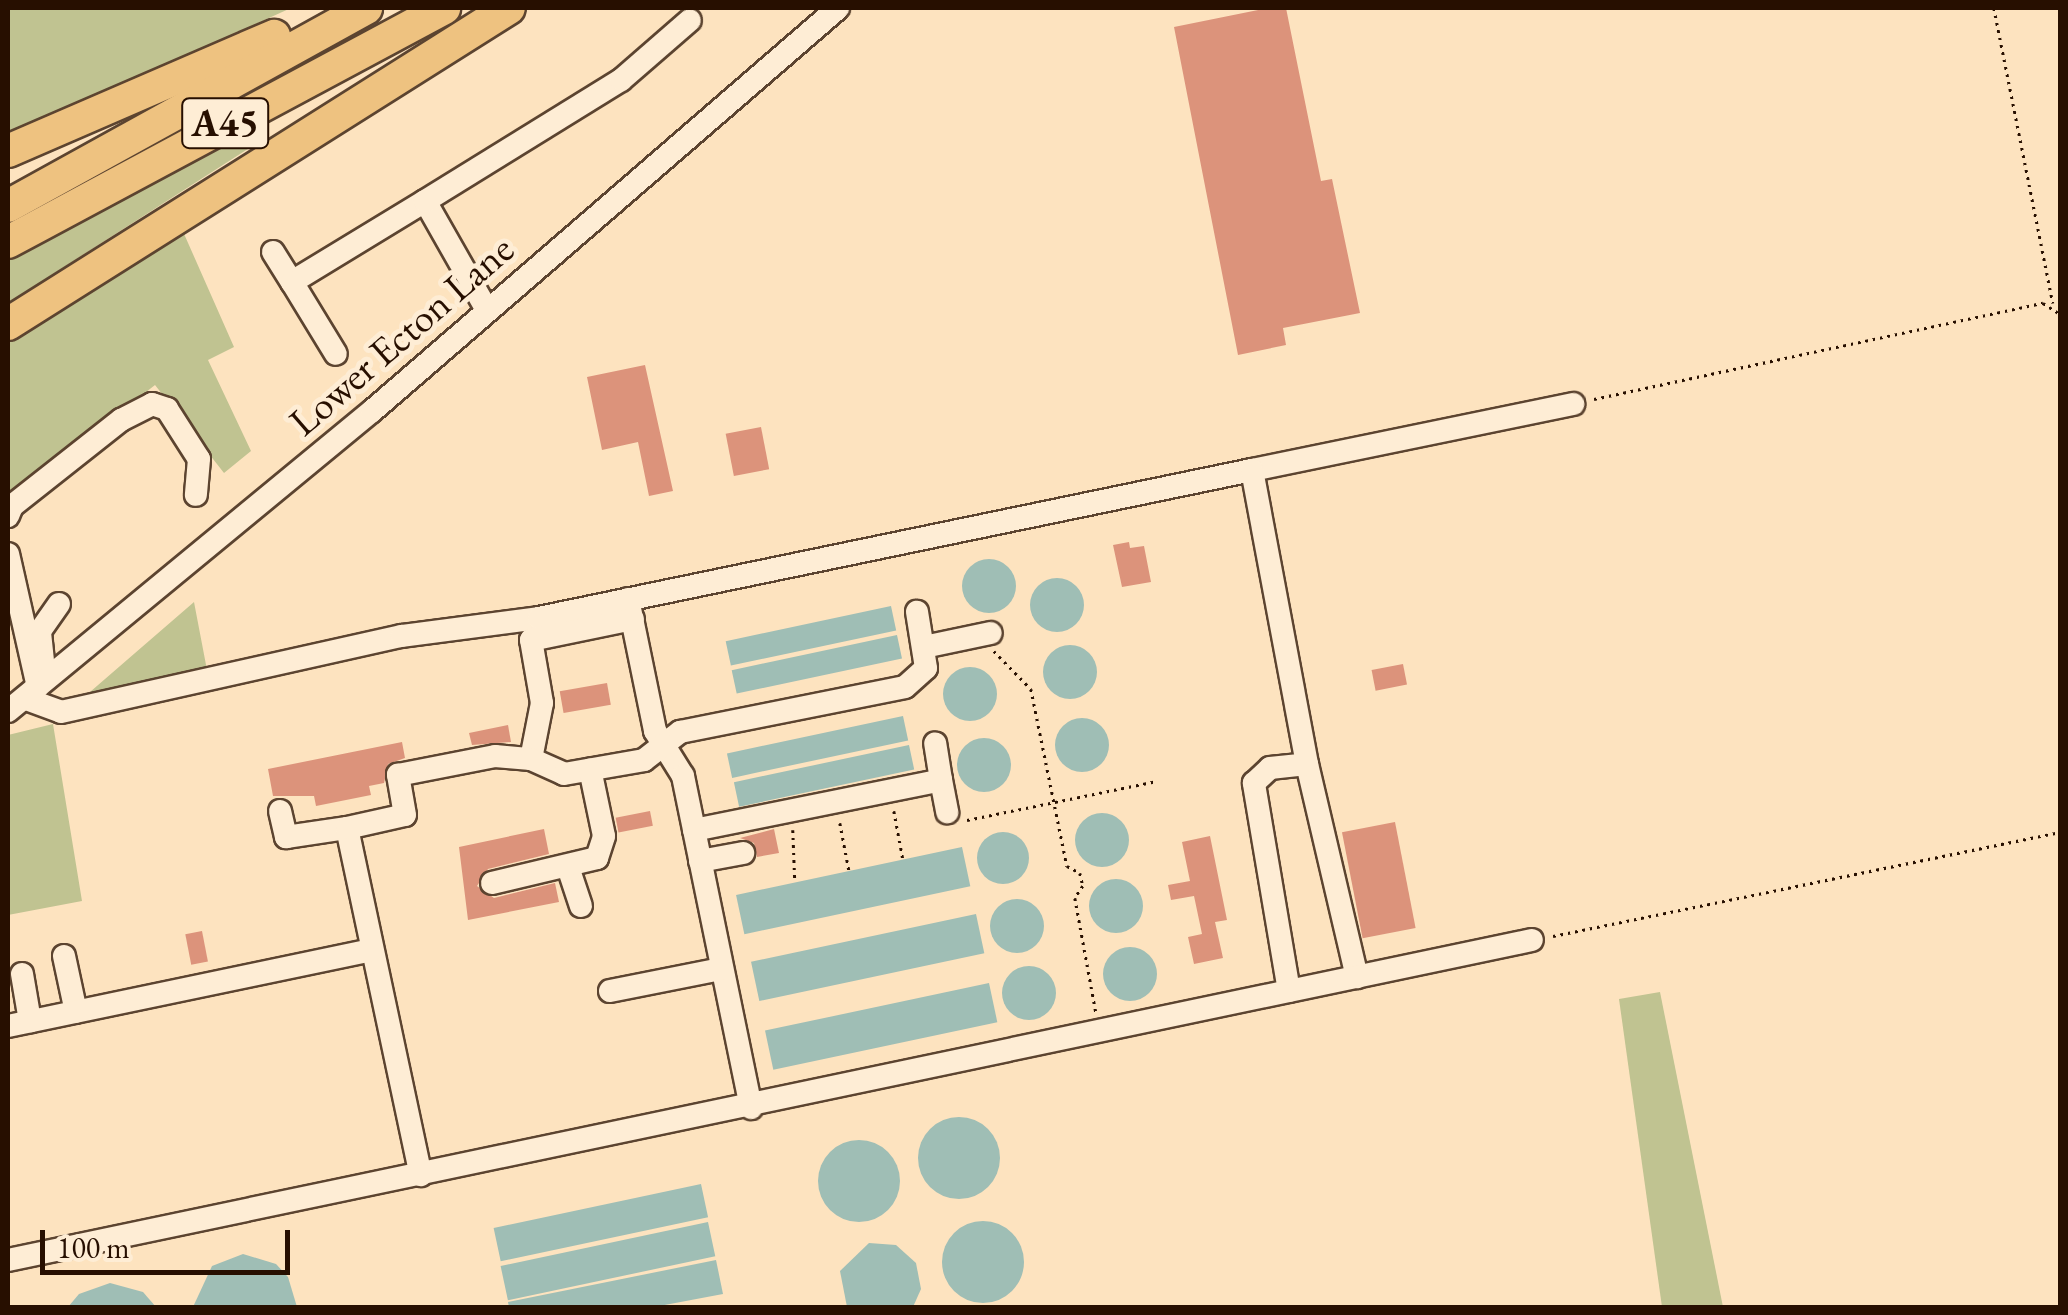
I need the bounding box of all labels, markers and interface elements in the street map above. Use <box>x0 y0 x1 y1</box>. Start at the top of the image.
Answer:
road number: A45 <box>180 90 270 156</box>
street label: Lower Ecton Lane <box>279 225 523 445</box>
scale bar <box>45 1210 295 1272</box>
text: 100 m <box>57 1228 130 1267</box>

